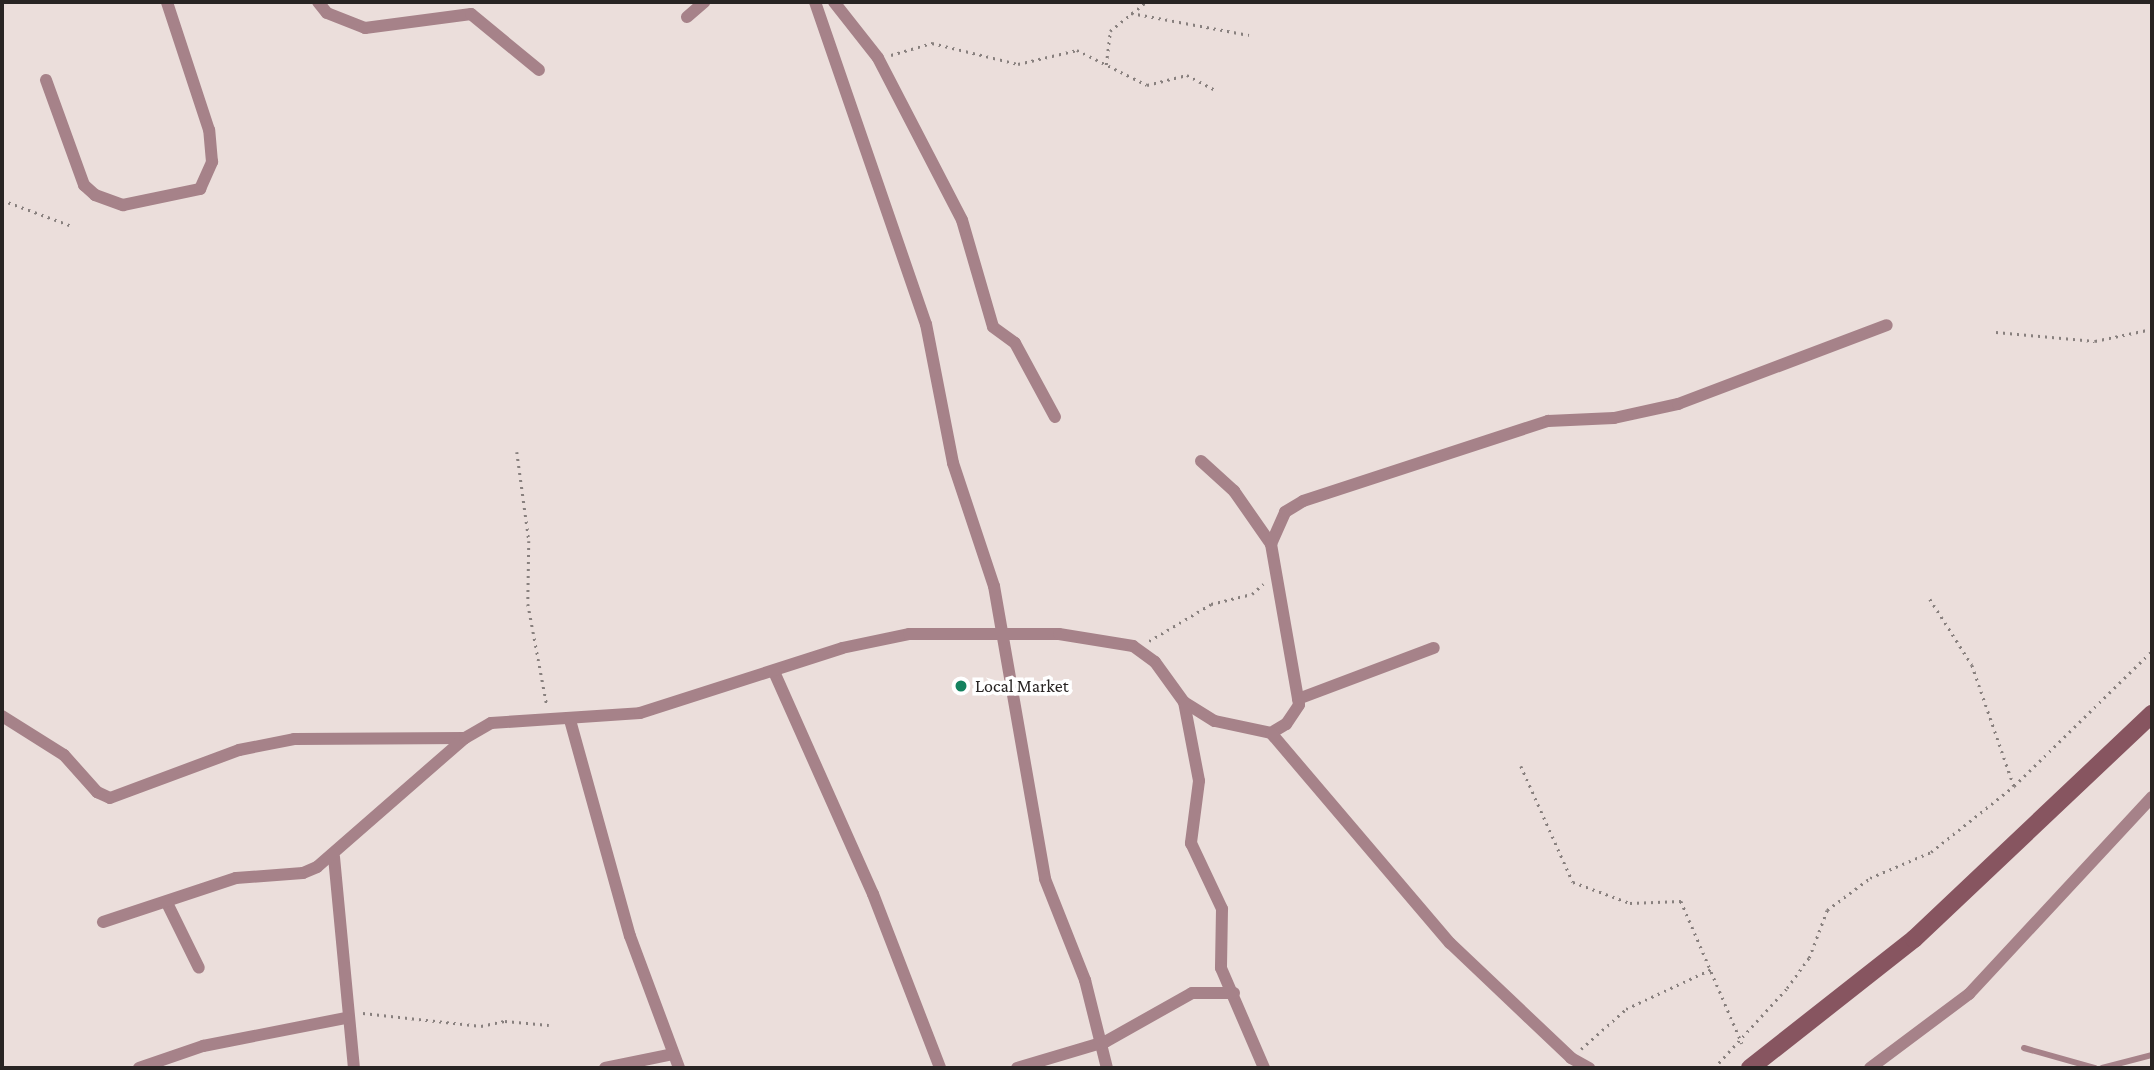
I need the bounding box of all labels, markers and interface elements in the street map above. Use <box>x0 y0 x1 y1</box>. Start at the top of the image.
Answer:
place label: Local Market <box>975 675 1069 697</box>
marker: Local Market <box>953 678 969 694</box>

